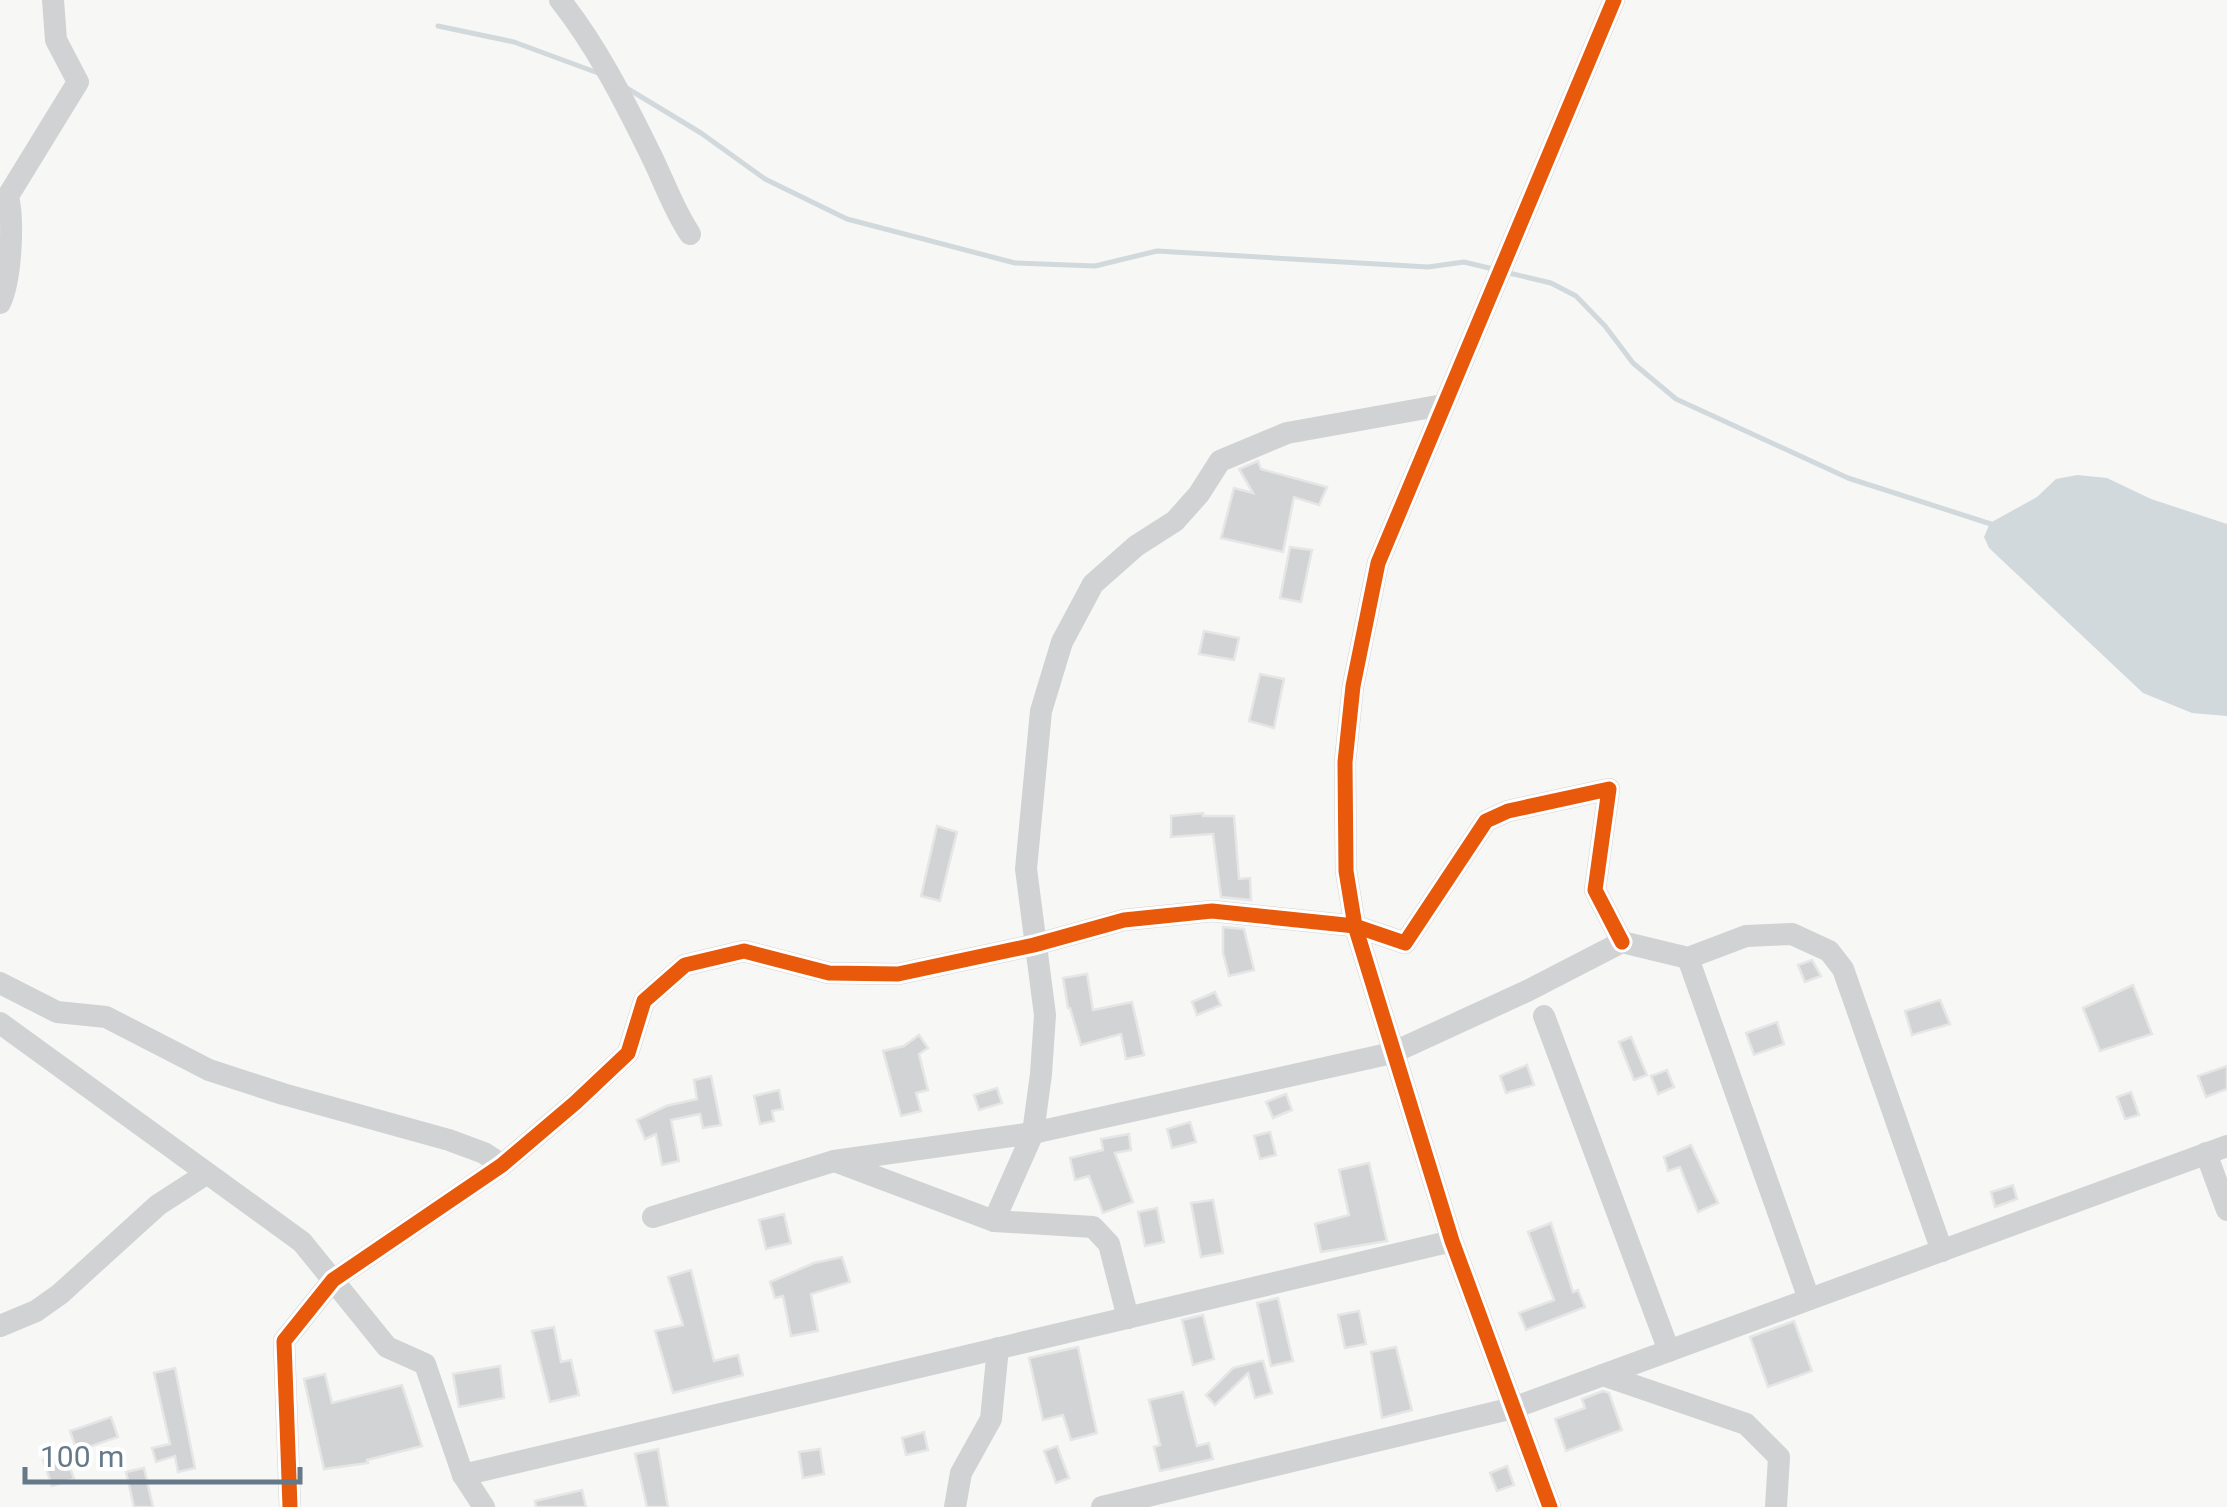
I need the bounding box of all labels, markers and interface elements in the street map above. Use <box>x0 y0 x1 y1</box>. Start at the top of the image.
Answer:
scale bar <box>25 1422 300 1484</box>
text: 100 m <box>40 1439 124 1474</box>

